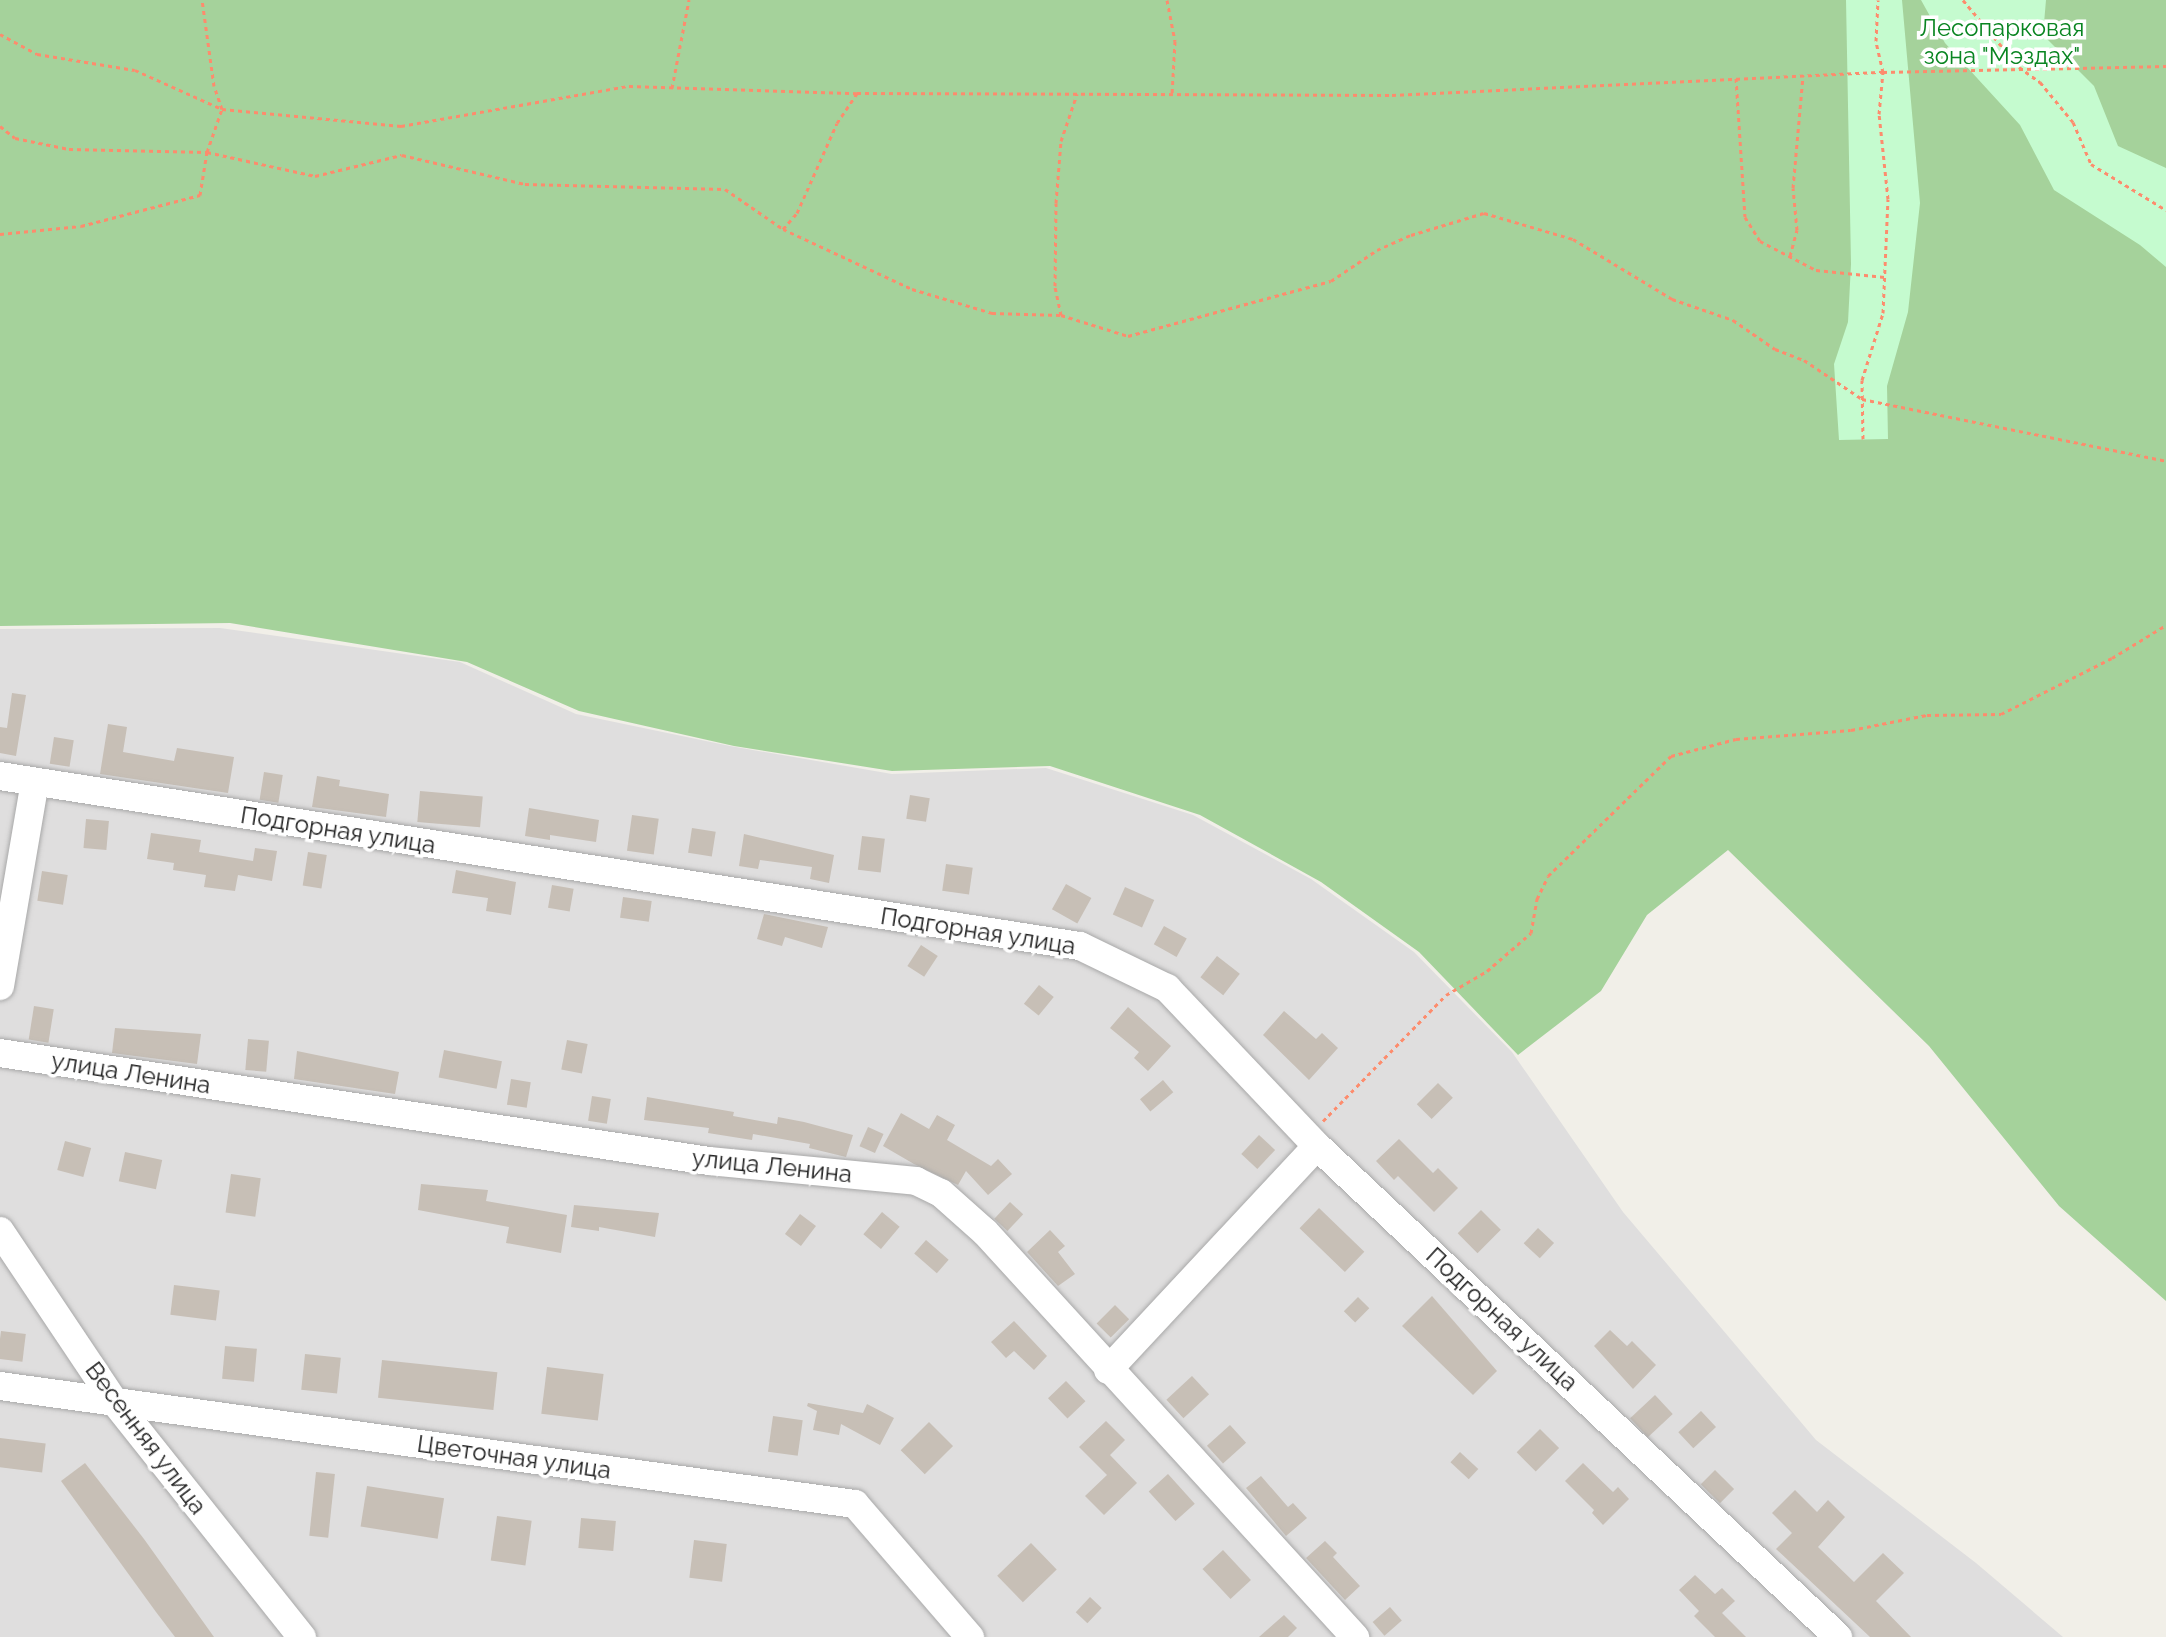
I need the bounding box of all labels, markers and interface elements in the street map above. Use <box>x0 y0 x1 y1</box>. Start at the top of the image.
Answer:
park label: Лесопарковая зона "Мэздах" <box>1920 14 2084 70</box>
street label: Подгорная улица <box>238 800 438 860</box>
street label: Подгорная улица <box>878 901 1078 961</box>
street label: улица Ленина <box>49 1046 213 1100</box>
street label: улица Ленина <box>690 1143 854 1189</box>
street label: Подгорная улица <box>1420 1241 1584 1397</box>
street label: Весенняя улица <box>79 1356 213 1520</box>
street label: Цветочная улица <box>415 1429 613 1485</box>

